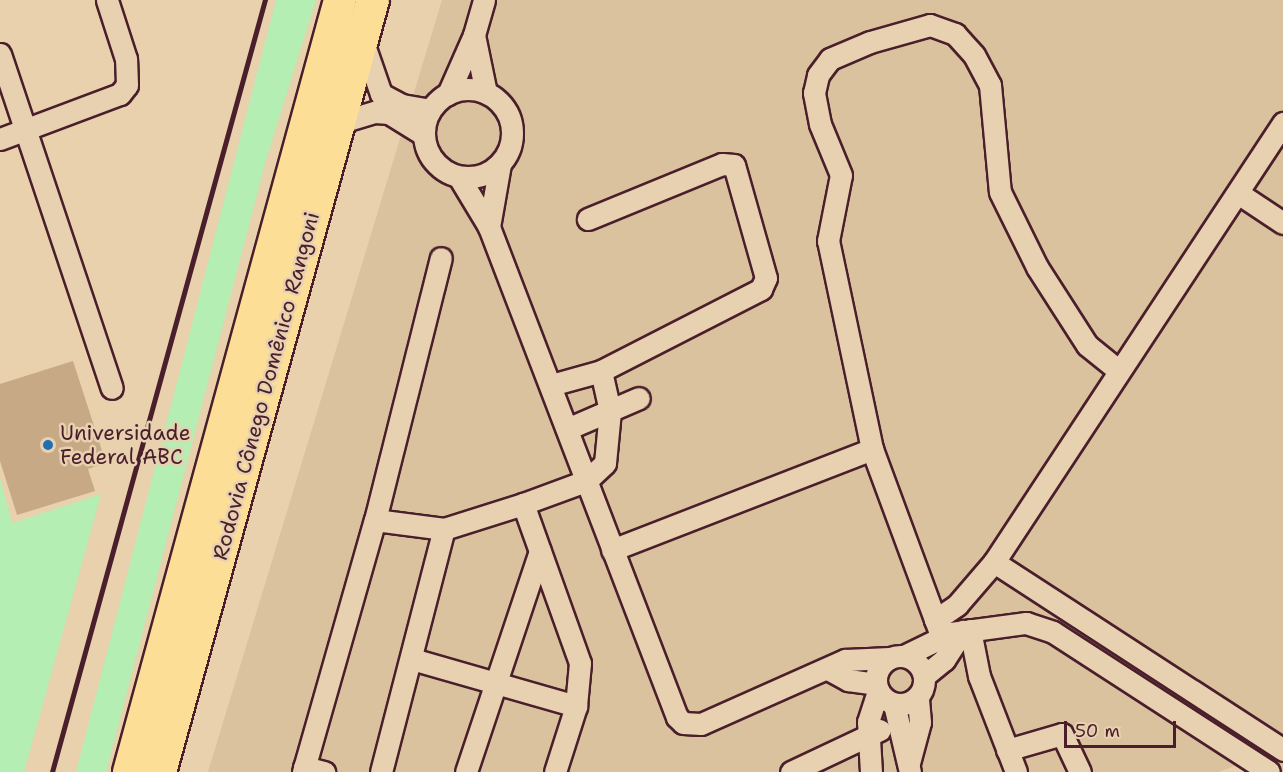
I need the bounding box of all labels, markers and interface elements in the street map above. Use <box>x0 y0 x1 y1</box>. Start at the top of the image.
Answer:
street label: Rodovia Cônego Domênico Rangoni <box>207 209 325 563</box>
place label: Universidade Federal ABC <box>60 420 191 470</box>
marker: Universidade Federal ABC <box>41 438 55 452</box>
scale bar <box>1067 709 1180 747</box>
text: 50 m <box>1075 719 1120 743</box>

